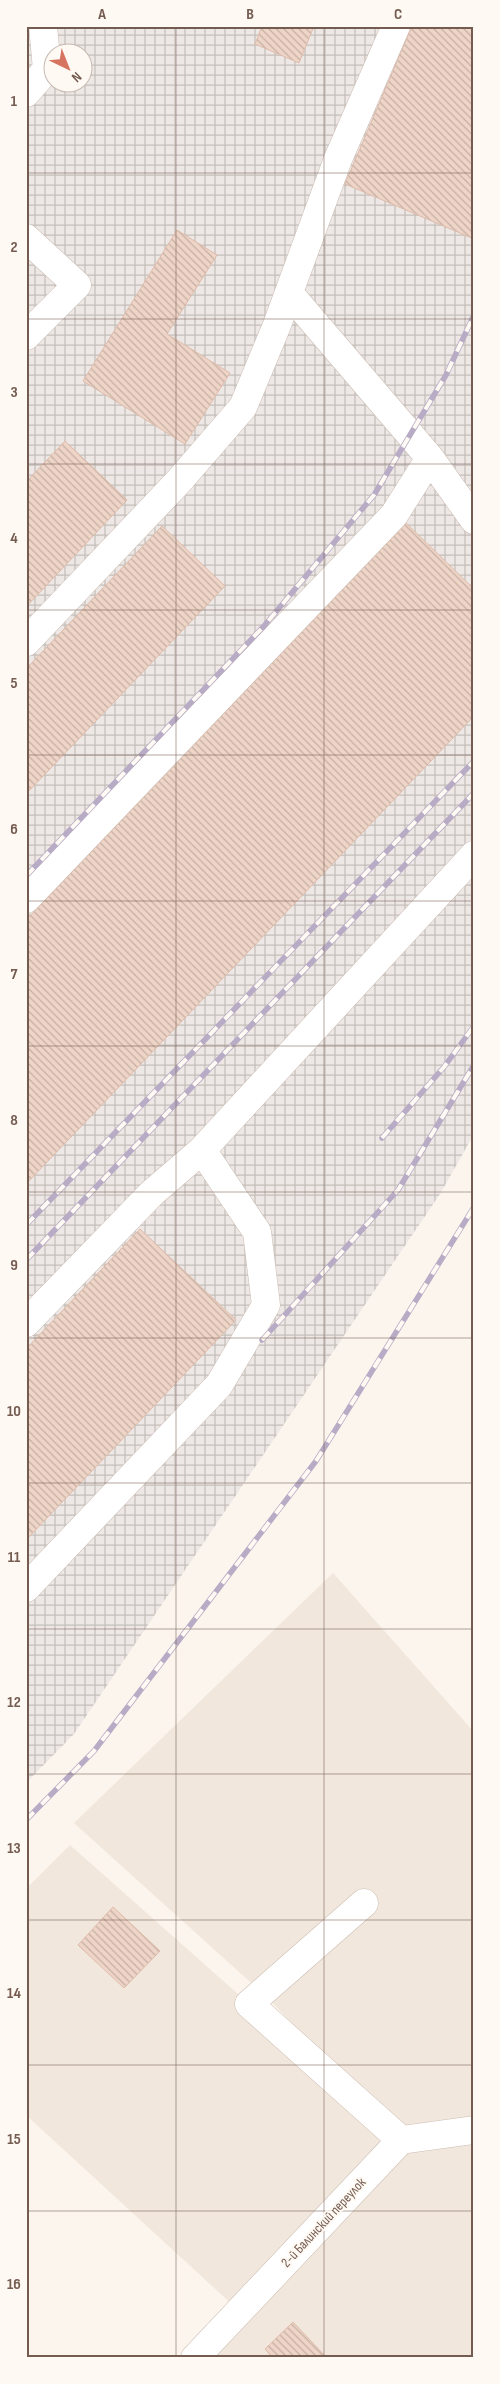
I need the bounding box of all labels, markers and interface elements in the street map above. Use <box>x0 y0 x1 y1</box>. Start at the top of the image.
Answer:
text: A <box>97 5 106 24</box>
text: B <box>246 5 254 24</box>
text: C <box>394 5 402 24</box>
north arrow <box>42 42 92 92</box>
text: N <box>68 68 85 86</box>
text: 1 <box>11 92 18 111</box>
text: 2 <box>10 238 18 257</box>
text: 3 <box>10 383 18 402</box>
text: 4 <box>10 529 18 548</box>
text: 5 <box>10 674 18 693</box>
text: 6 <box>10 820 18 839</box>
text: 7 <box>11 965 18 984</box>
text: 8 <box>10 1111 18 1130</box>
text: 9 <box>10 1256 18 1275</box>
text: 10 <box>7 1402 21 1421</box>
text: 11 <box>8 1548 21 1567</box>
text: 12 <box>7 1693 21 1712</box>
text: 13 <box>7 1839 21 1858</box>
text: 14 <box>7 1984 21 2003</box>
text: 15 <box>7 2130 21 2149</box>
street label: 2-й Балинский переулок <box>278 2174 370 2271</box>
text: 16 <box>7 2275 21 2294</box>

